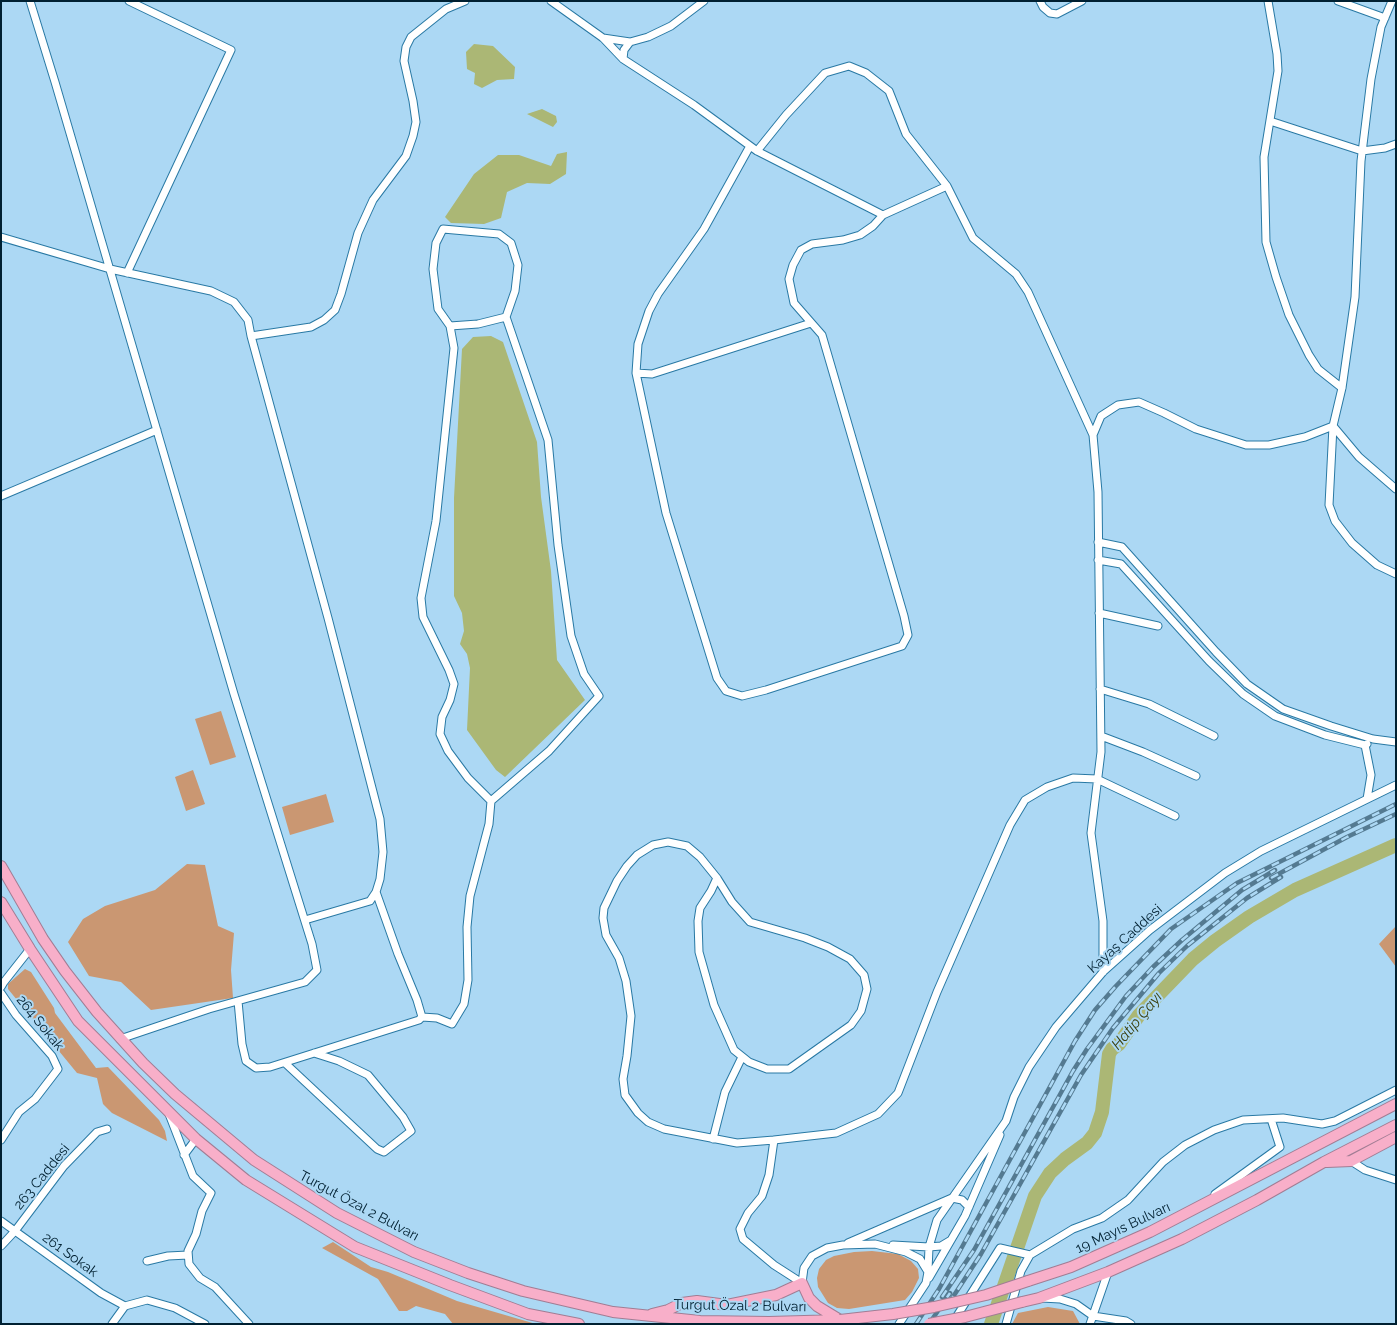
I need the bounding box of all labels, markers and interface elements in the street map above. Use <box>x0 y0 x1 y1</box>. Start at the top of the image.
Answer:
street label: Kayaş Caddesi <box>1084 901 1166 977</box>
water label: Hatip Çayı <box>1108 989 1166 1053</box>
street label: 264 Sokak <box>13 992 67 1054</box>
street label: 263 Caddesi <box>10 1141 74 1213</box>
street label: Turgut Özal 2 Bulvarı <box>296 1167 422 1245</box>
street label: 19 Mayıs Bulvarı <box>1073 1199 1173 1257</box>
street label: 261 Sokak <box>39 1229 101 1281</box>
street label: Turgut Özal 2 Bulvarı <box>673 1296 807 1316</box>

